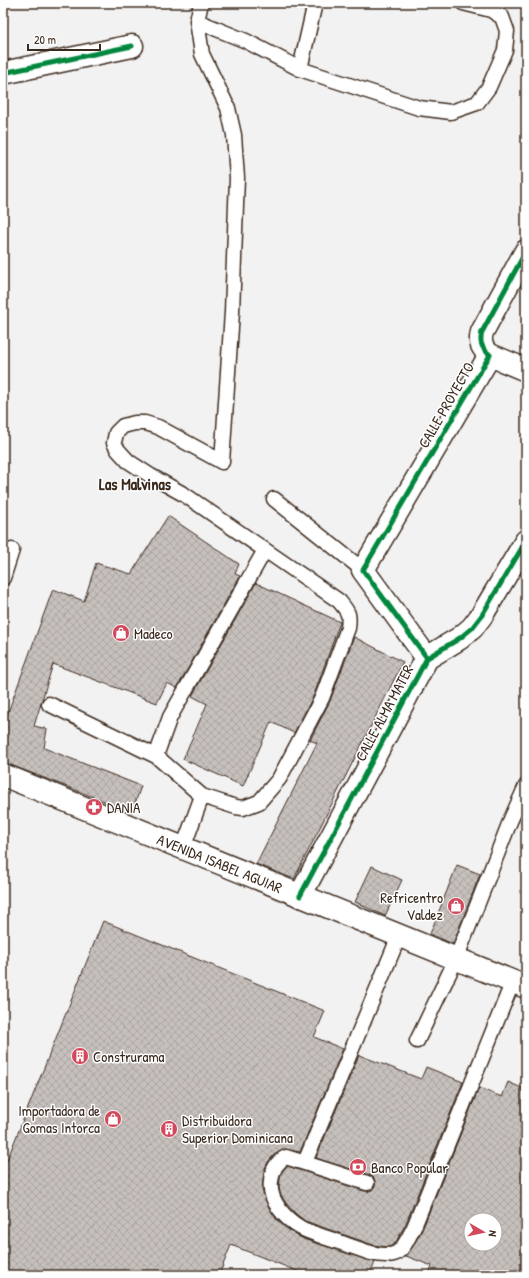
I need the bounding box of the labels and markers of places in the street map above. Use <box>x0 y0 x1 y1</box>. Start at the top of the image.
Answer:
shop icon: Madeco <box>111 623 131 643</box>
place label: Madeco <box>134 623 173 644</box>
pharmacy icon: DANIA <box>84 797 104 817</box>
place label: DANIA <box>107 797 141 818</box>
place label: Refricentro Valdez <box>380 887 444 925</box>
shop icon: Refricentro Valdez <box>446 896 466 916</box>
building icon: Construrama <box>70 1046 90 1066</box>
place label: Construrama <box>93 1046 165 1067</box>
place label: Importadora de Gomas Intorca <box>18 1100 100 1138</box>
shop icon: Importadora de Gomas Intorca <box>103 1109 123 1129</box>
place label: Distribuidora Superior Dominicana <box>182 1110 293 1148</box>
building icon: Distribuidora Superior Dominicana <box>159 1119 179 1139</box>
bank icon: Banco Popular <box>348 1157 368 1177</box>
place label: Banco Popular <box>371 1157 448 1178</box>

